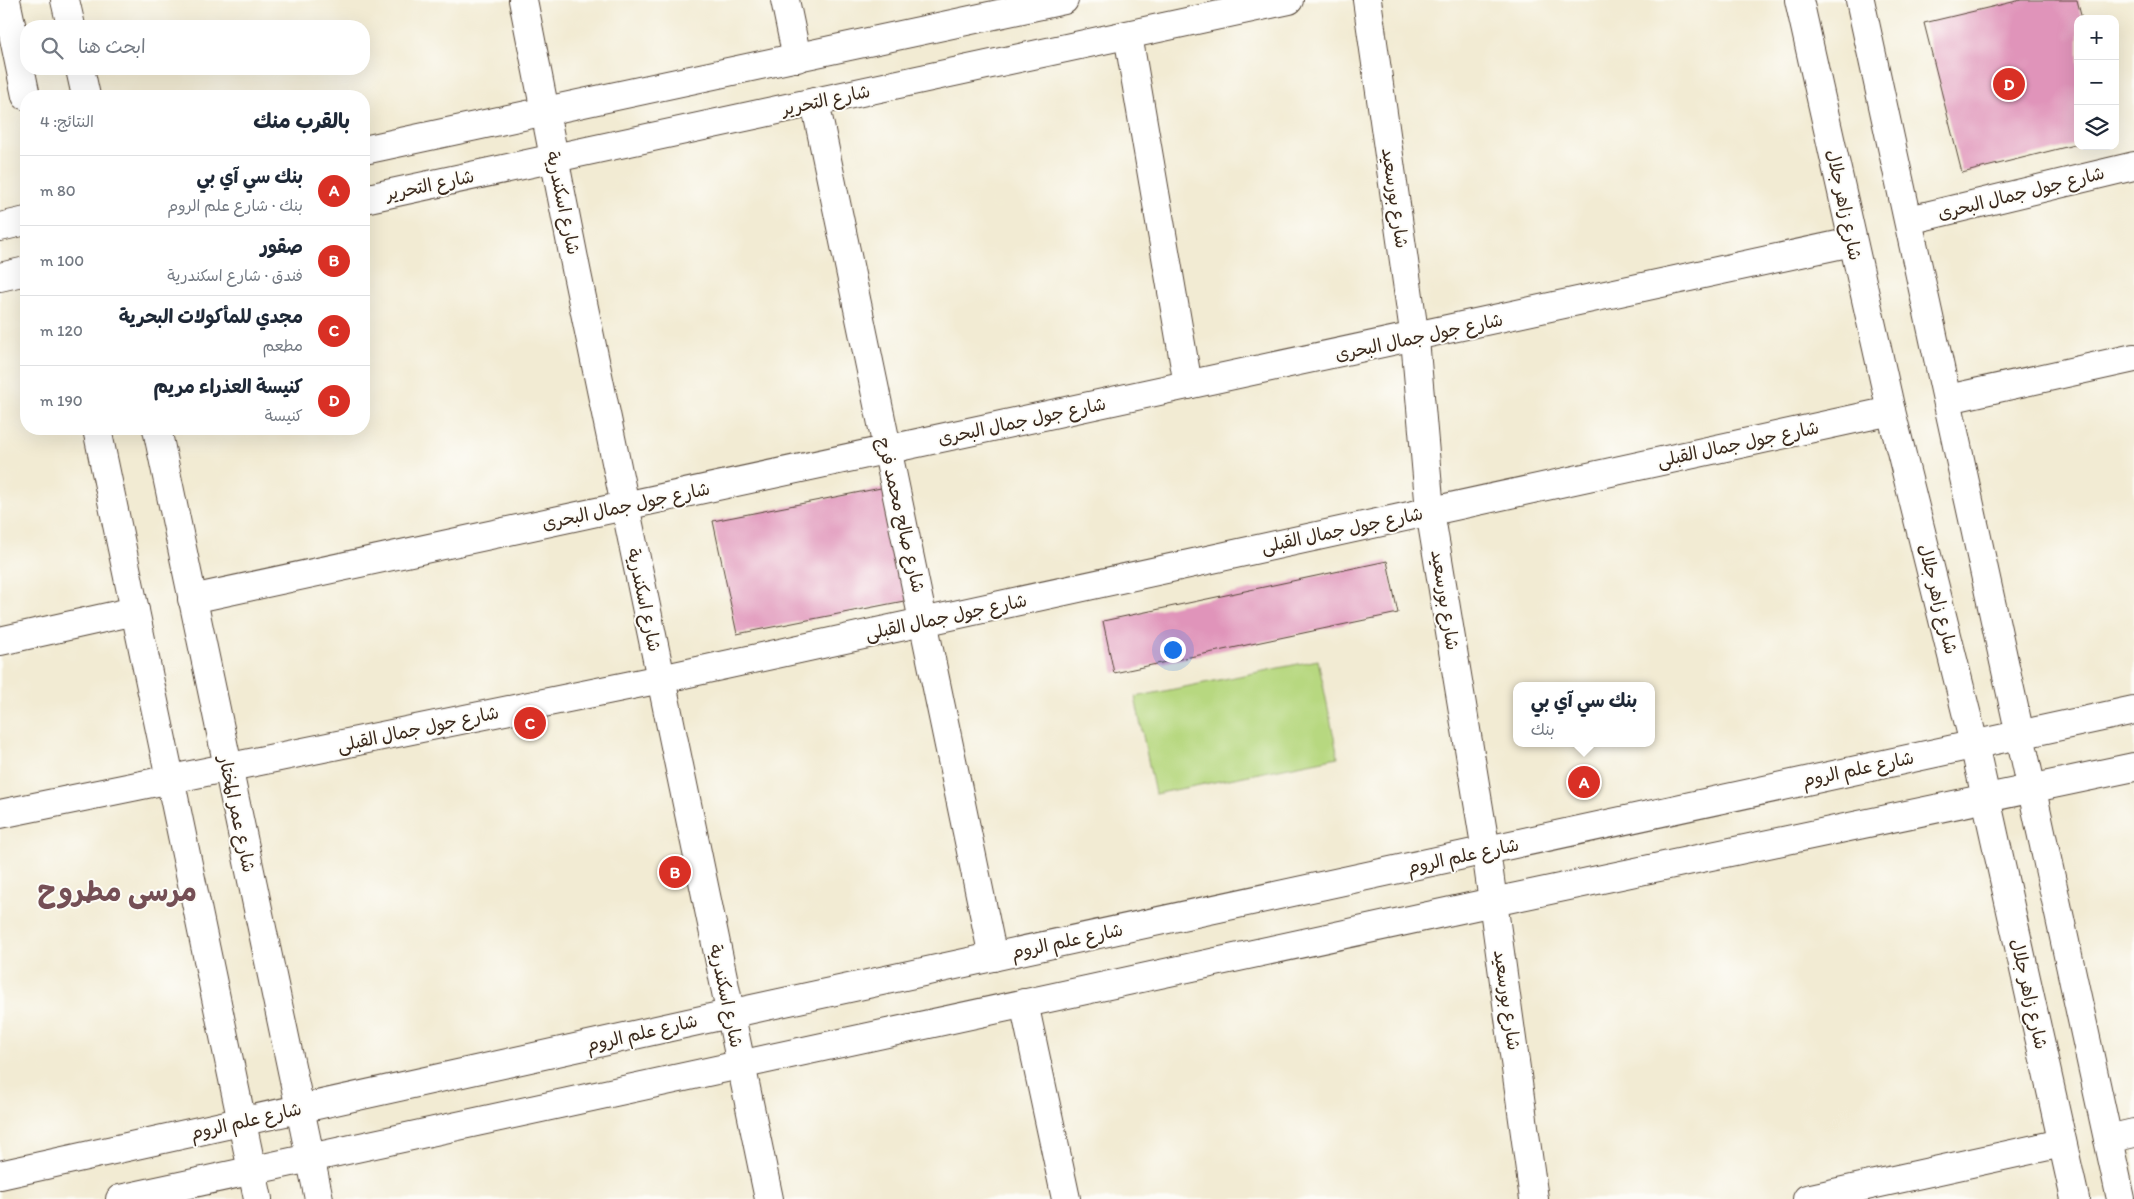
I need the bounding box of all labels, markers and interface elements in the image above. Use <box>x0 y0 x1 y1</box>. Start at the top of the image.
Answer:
map controls <box>2074 15 2119 150</box>
button: + <box>2074 15 2119 60</box>
search box <box>20 20 370 75</box>
icon: search <box>38 34 66 62</box>
text: ابحث هنا <box>78 35 146 58</box>
button: − <box>2074 60 2119 105</box>
pin: D <box>1993 65 2025 103</box>
street label: شارع التحرير <box>778 80 872 121</box>
button: layers <box>2074 105 2119 150</box>
text: بالقرب منك <box>253 108 350 133</box>
text: النتائج: 4 <box>40 112 94 131</box>
street label: شارع بورسعيد <box>1376 146 1413 250</box>
street label: شارع زاهر جلال <box>1821 147 1867 263</box>
street label: شارع اسكندرية <box>540 149 585 257</box>
street label: شارع جول جمال البحرى <box>1935 162 2107 225</box>
text: بنك سي آي بي <box>197 165 303 188</box>
street label: شارع التحرير <box>382 165 476 206</box>
text: 80 m <box>40 181 76 200</box>
text: A <box>329 181 339 200</box>
text: بنك · شارع علم الروم <box>167 196 303 215</box>
text: صقور <box>261 235 303 258</box>
text: 100 m <box>40 251 84 270</box>
text: B <box>329 251 339 270</box>
text: فندق · شارع اسكندرية <box>167 266 303 285</box>
text: مجدي للمأكولات البحرية <box>119 305 303 328</box>
street label: شارع جول جمال البحرى <box>1333 308 1505 367</box>
text: 120 m <box>40 321 83 340</box>
text: C <box>329 321 339 340</box>
text: مطعم <box>263 336 303 355</box>
text: كنيسة العذراء مريم <box>154 375 303 398</box>
text: 190 m <box>40 391 83 410</box>
text: D <box>329 391 339 410</box>
street label: شارع جول جمال البحرى <box>936 392 1108 451</box>
text: كنيسة <box>265 406 303 425</box>
street label: شارع جول جمال القبلى <box>1655 416 1821 473</box>
street label: شارع صالح محمد فرج <box>871 435 930 595</box>
street label: شارع جول جمال البحرى <box>540 477 712 536</box>
street label: شارع جول جمال القبلى <box>1259 502 1425 559</box>
street label: شارع زاهر جلال <box>1913 542 1962 657</box>
street label: شارع اسكندرية <box>621 546 666 654</box>
street label: شارع بورسعيد <box>1425 548 1464 652</box>
street label: شارع جول جمال القبلى <box>863 589 1029 646</box>
your location <box>1160 637 1186 663</box>
popup <box>1513 682 1655 747</box>
text: بنك سي آي بي <box>1531 689 1637 712</box>
street label: شارع جول جمال القبلى <box>335 701 501 758</box>
pin: C <box>514 704 546 742</box>
text: بنك <box>1531 720 1555 739</box>
street label: شارع علم الروم <box>1800 746 1916 794</box>
street label: شارع عمر المختار <box>213 752 260 875</box>
pin: A <box>1568 763 1600 801</box>
street label: شارع علم الروم <box>1405 833 1521 881</box>
pin: B <box>659 853 691 891</box>
district label: مرسى مطروح <box>37 874 197 910</box>
street label: شارع علم الروم <box>1009 918 1125 966</box>
street label: شارع زاهر جلال <box>2005 937 2052 1052</box>
street label: شارع اسكندرية <box>703 942 748 1050</box>
street label: شارع بورسعيد <box>1488 948 1525 1052</box>
street label: شارع علم الروم <box>584 1010 700 1059</box>
street label: شارع علم الروم <box>188 1098 304 1147</box>

